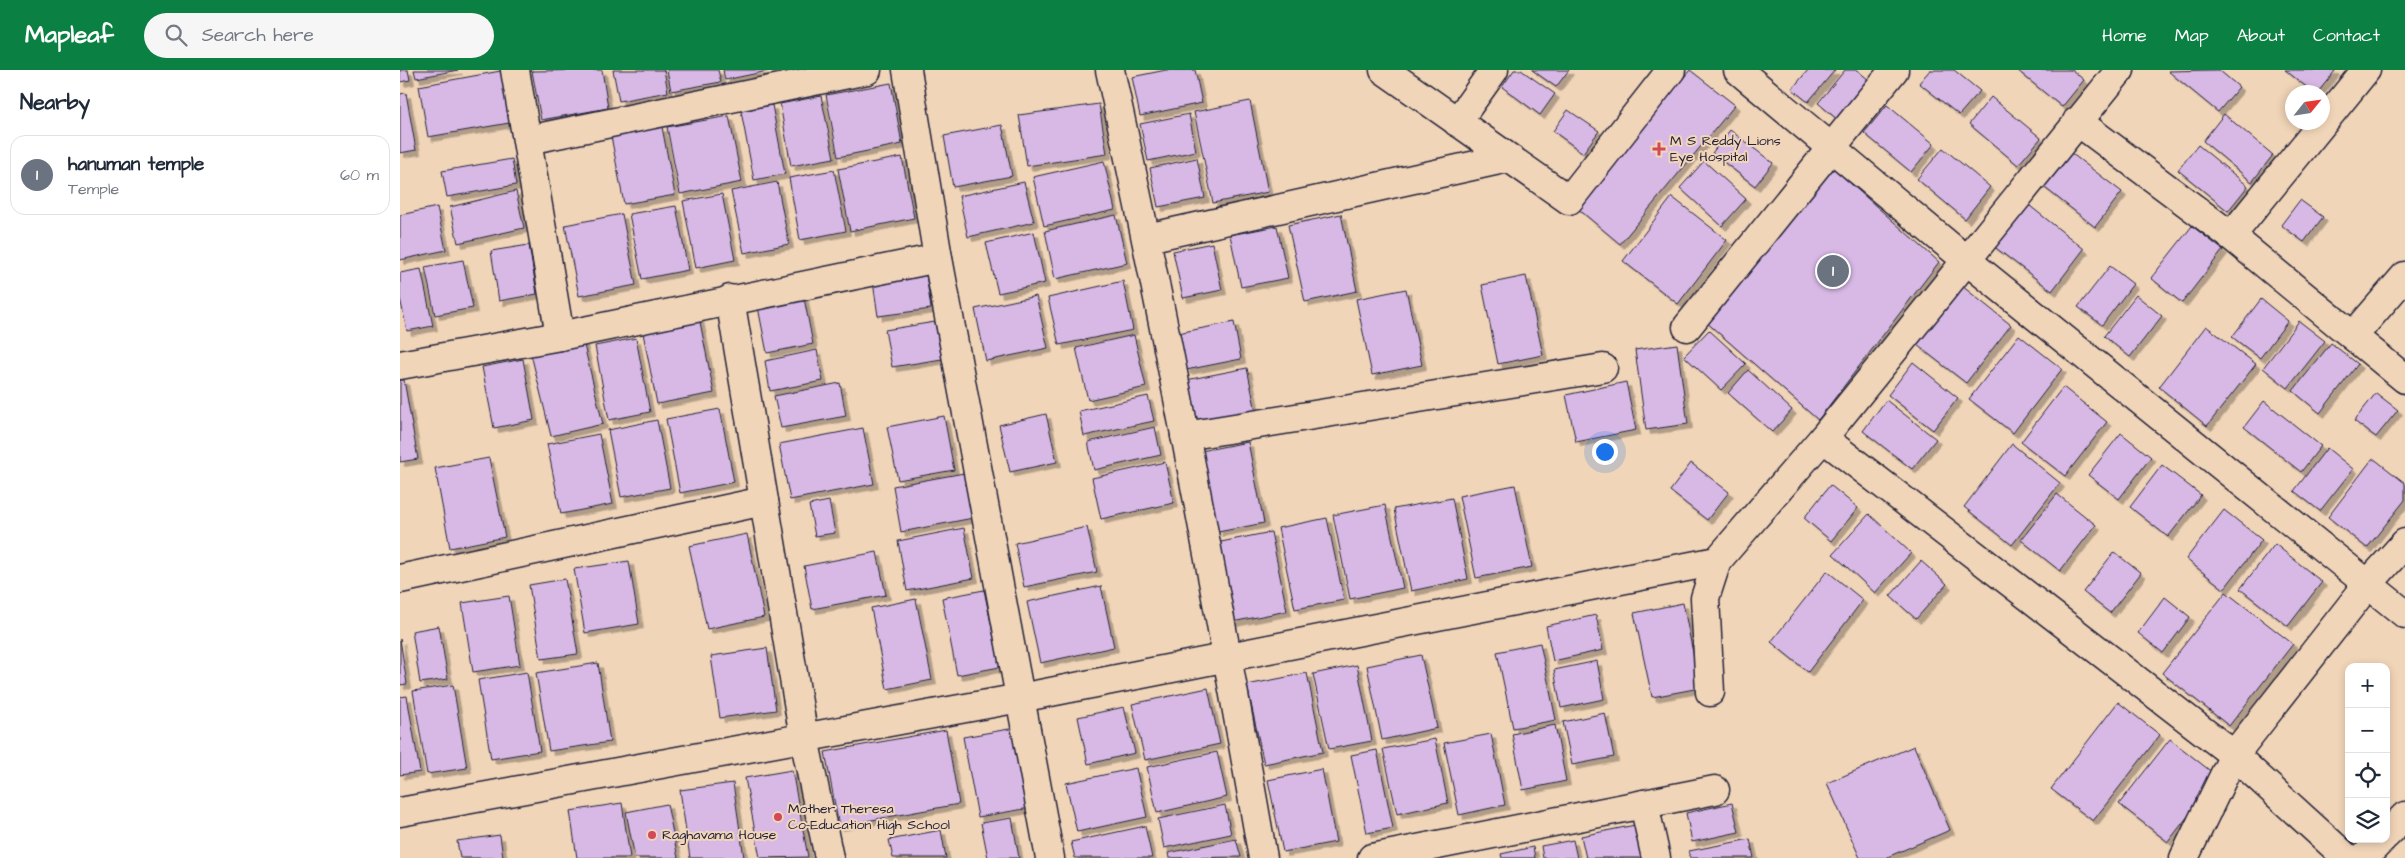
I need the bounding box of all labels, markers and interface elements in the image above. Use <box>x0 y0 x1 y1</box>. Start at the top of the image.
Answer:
search box <box>144 13 494 58</box>
text: Mapleaf <box>25 18 114 52</box>
icon: search <box>162 21 190 49</box>
text: Search here <box>202 22 314 49</box>
text: Home <box>2102 23 2147 48</box>
text: Map <box>2175 23 2209 48</box>
text: About <box>2237 23 2285 48</box>
text: Contact <box>2313 23 2380 48</box>
north arrow <box>2285 85 2330 130</box>
text: Nearby <box>20 88 90 117</box>
place label: M S Reddy Lions Eye Hospital <box>1670 131 1781 167</box>
marker: M S Reddy Lions Eye Hospital <box>1652 142 1666 156</box>
text: hanuman temple <box>68 151 204 178</box>
text: 1 <box>36 164 38 186</box>
text: 60 m <box>340 164 379 186</box>
text: Temple <box>68 178 119 200</box>
pin: 1 <box>1817 252 1849 290</box>
your location <box>1592 439 1618 465</box>
map controls <box>2345 663 2390 843</box>
button: + <box>2345 663 2390 708</box>
button: − <box>2345 708 2390 753</box>
button: locate <box>2345 753 2390 798</box>
button: layers <box>2345 798 2390 843</box>
place label: Mother Theresa Co-Education High School <box>788 799 950 835</box>
marker: Mother Theresa Co-Education High School <box>772 811 784 823</box>
place label: Raghavama House <box>662 825 777 845</box>
marker: Raghavama House <box>646 829 658 841</box>

